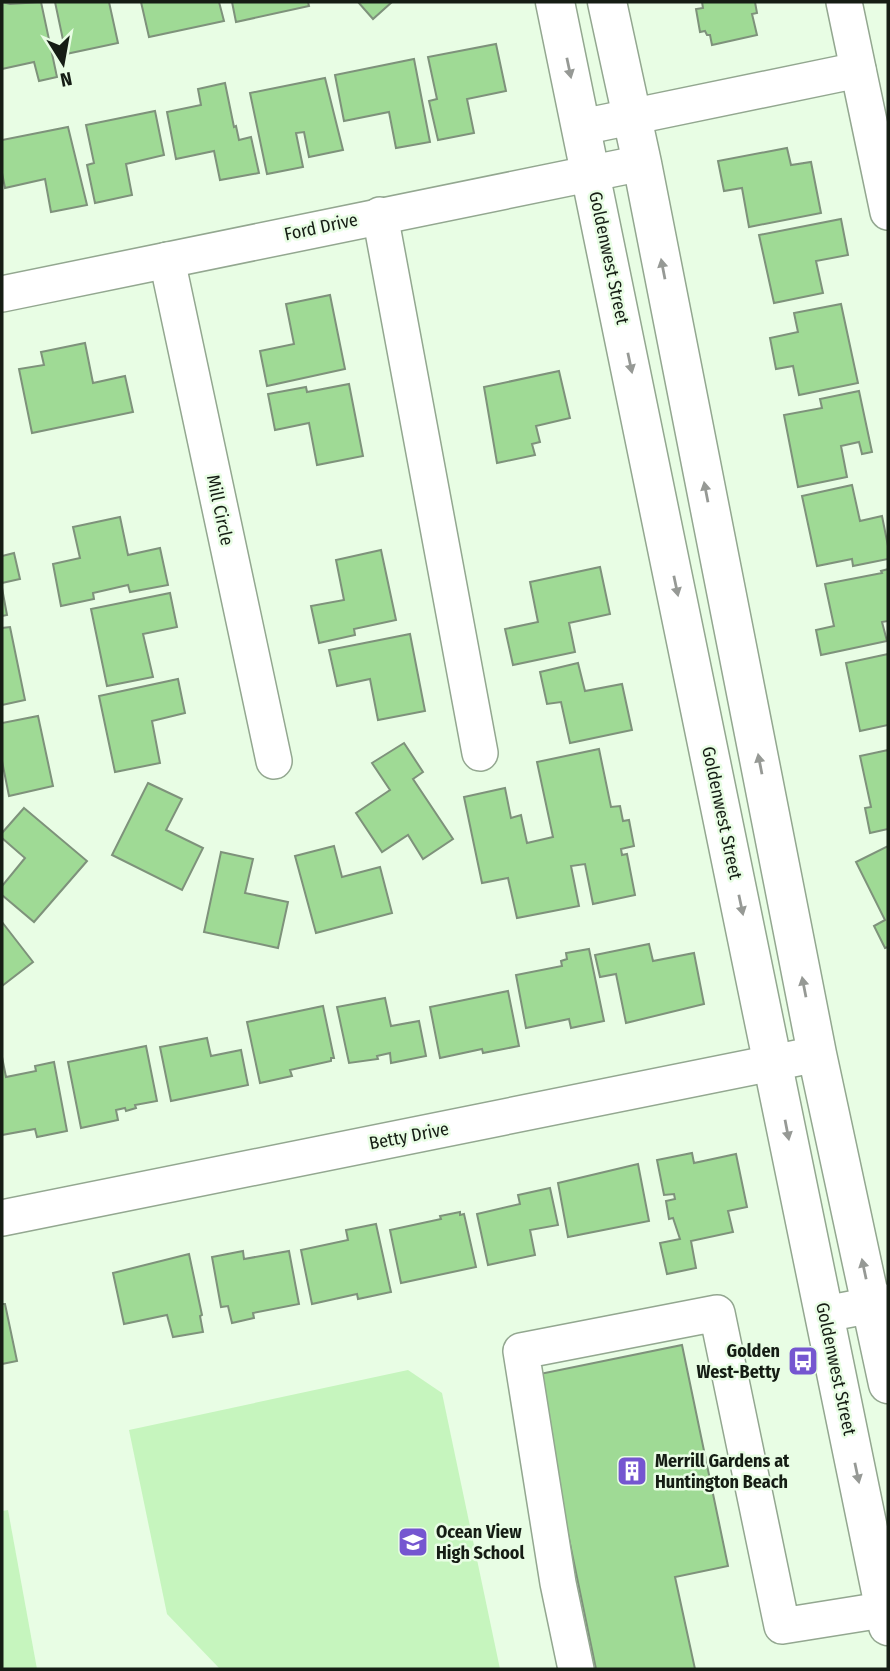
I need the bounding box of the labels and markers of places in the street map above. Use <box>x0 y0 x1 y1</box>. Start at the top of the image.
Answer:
place label: Golden West-Betty <box>697 1340 780 1383</box>
bus stop icon: Golden West-Betty <box>786 1344 820 1378</box>
place label: Merrill Gardens at Huntington Beach <box>655 1450 790 1493</box>
building icon: Merrill Gardens at Huntington Beach <box>615 1454 649 1488</box>
place label: Ocean View High School <box>436 1521 524 1564</box>
school or university icon: Ocean View High School <box>396 1525 430 1559</box>

